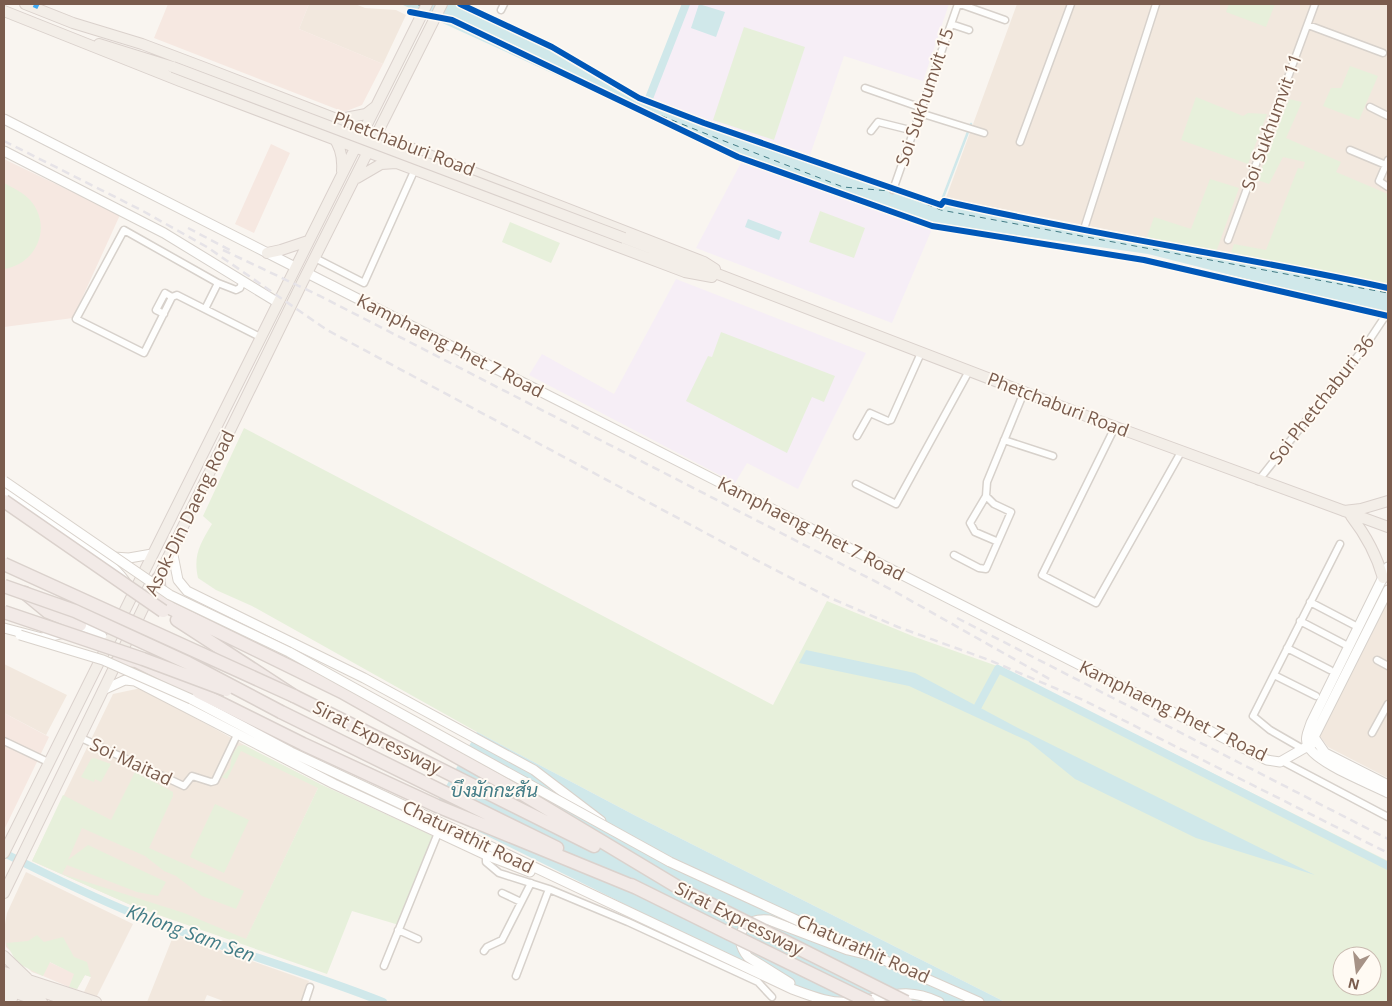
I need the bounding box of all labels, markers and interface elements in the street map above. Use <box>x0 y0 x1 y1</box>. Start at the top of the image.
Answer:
street label: Soi Sukhumvit 15 <box>889 25 959 169</box>
street label: Soi Sukhumvit 11 <box>1235 50 1307 194</box>
street label: Phetchaburi Road <box>330 105 479 181</box>
street label: Kamphaeng Phet 7 Road <box>353 288 548 403</box>
street label: Soi Phetchaburi 36 <box>1263 330 1379 469</box>
street label: Phetchaburi Road <box>984 366 1133 442</box>
street label: Asok-Din Daeng Road <box>139 426 240 599</box>
street label: Kamphaeng Phet 7 Road <box>714 471 909 586</box>
street label: Kamphaeng Phet 7 Road <box>1075 654 1271 766</box>
street label: Sirat Expressway <box>309 694 447 780</box>
street label: Soi Maitad <box>86 732 176 791</box>
water label: บึงมักกะสัน <box>450 777 538 803</box>
street label: Chaturathit Road <box>399 794 538 878</box>
street label: Sirat Expressway <box>671 875 809 961</box>
water label: Khlong Sam Sen <box>123 898 259 968</box>
street label: Chaturathit Road <box>793 908 934 988</box>
north arrow <box>1332 946 1382 996</box>
text: N <box>1346 974 1362 995</box>

